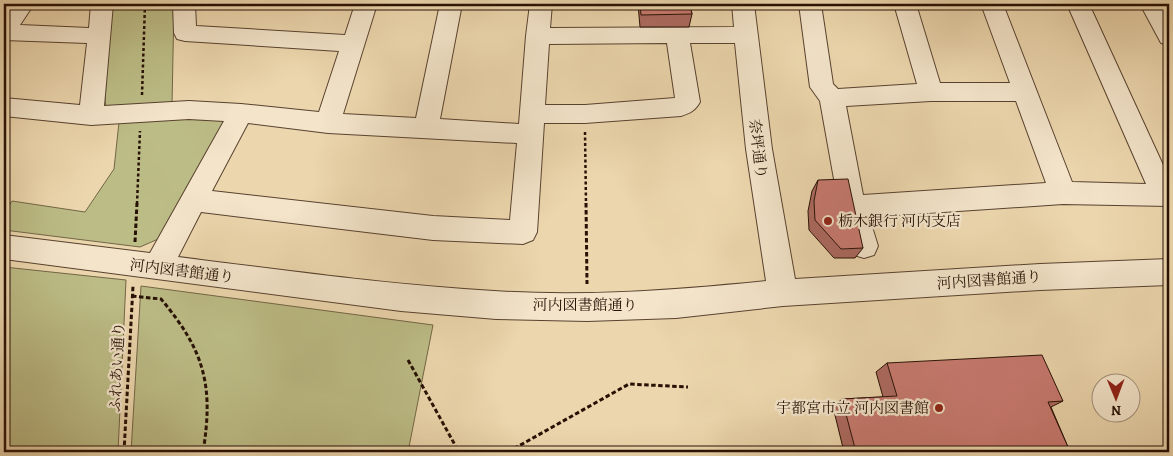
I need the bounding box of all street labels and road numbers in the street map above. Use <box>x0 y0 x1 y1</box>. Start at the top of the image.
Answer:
street label: 奈坪通り <box>744 118 772 180</box>
street label: 河内図書館通り <box>129 255 235 287</box>
street label: 河内図書館通り <box>936 266 1042 294</box>
street label: 河内図書館通り <box>532 295 638 315</box>
street label: ふれあい通り <box>105 322 129 412</box>

